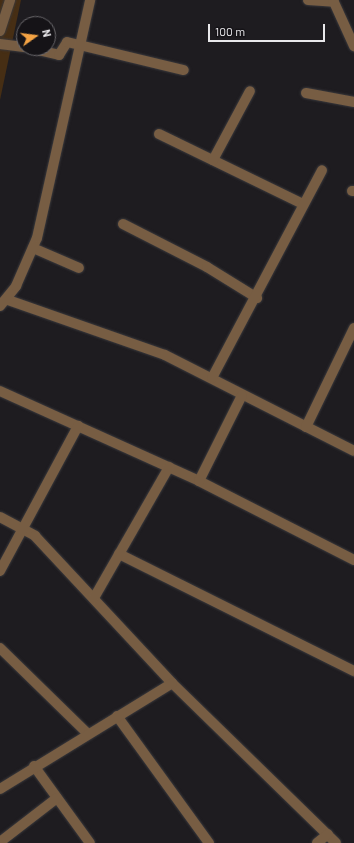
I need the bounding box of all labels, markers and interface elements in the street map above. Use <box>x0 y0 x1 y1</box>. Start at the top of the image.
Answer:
north arrow <box>16 16 56 56</box>
scale bar <box>210 16 327 42</box>
text: 100 m <box>215 24 245 38</box>
text: N <box>40 28 54 38</box>

